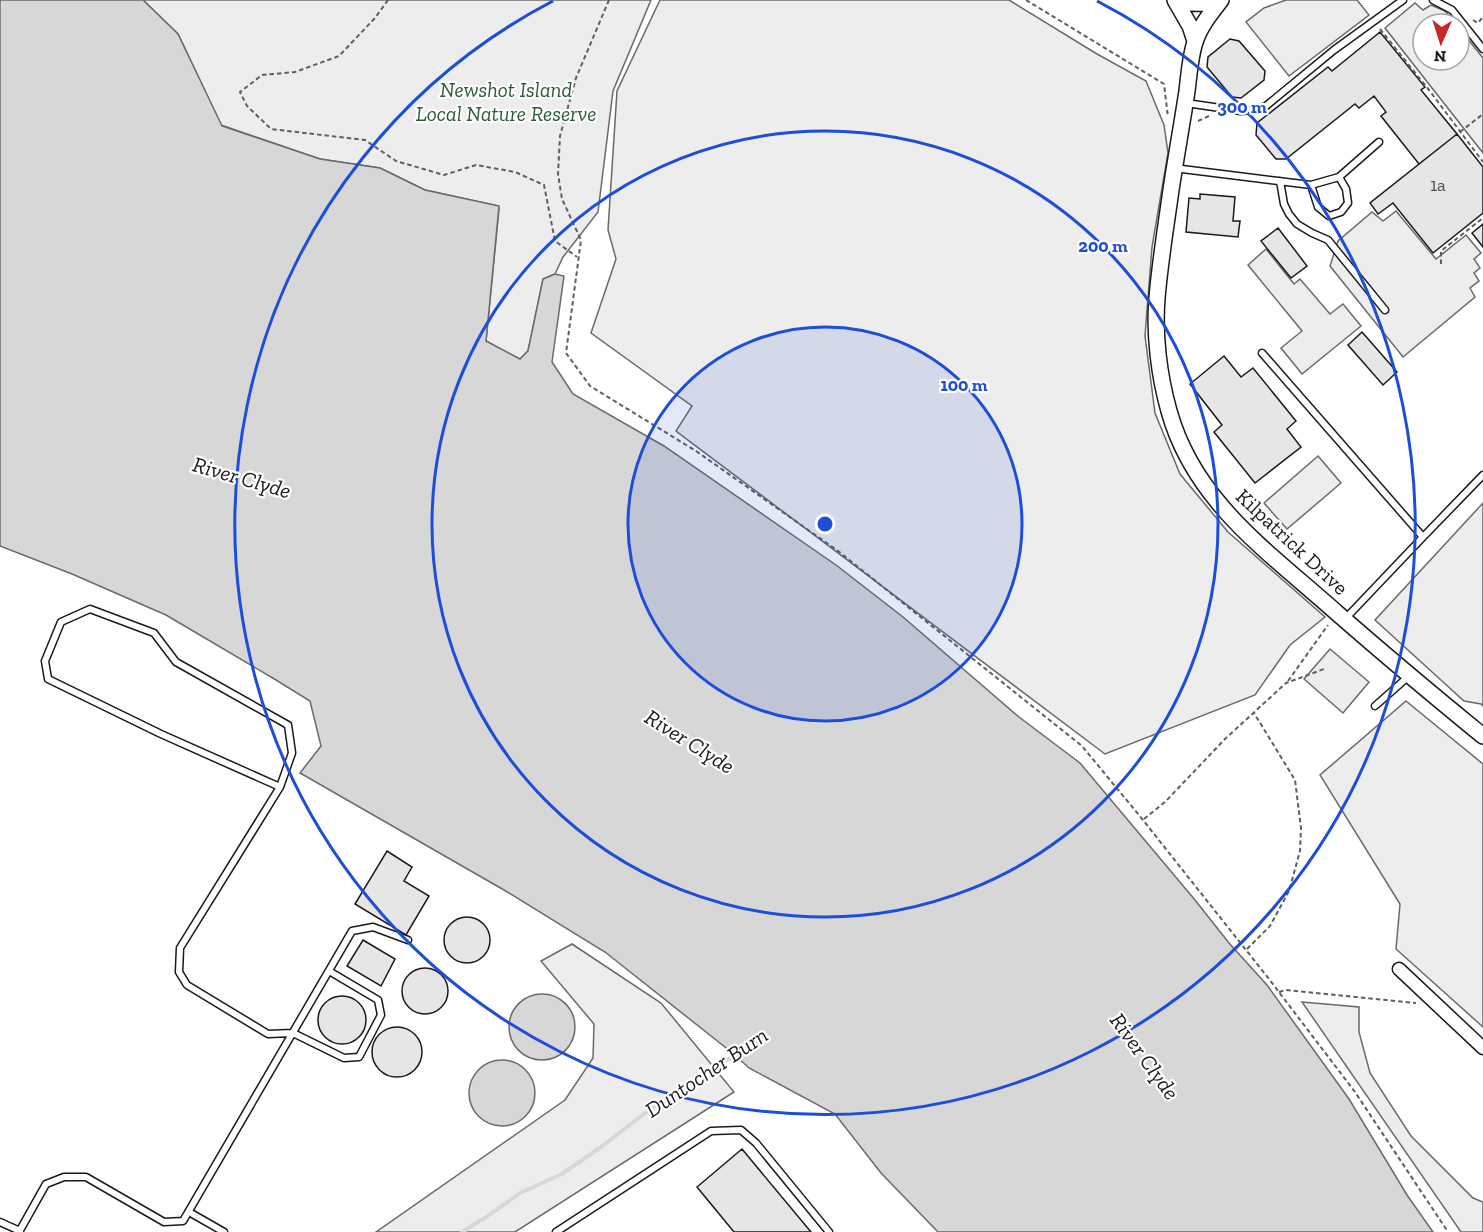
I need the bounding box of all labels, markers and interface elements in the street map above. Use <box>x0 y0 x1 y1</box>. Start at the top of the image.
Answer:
north arrow <box>1411 12 1471 72</box>
text: N <box>1434 47 1447 66</box>
park label: Newshot Island Local Nature Reserve <box>416 77 596 126</box>
text: 300 m <box>1217 96 1267 118</box>
house number: 1a <box>1430 174 1446 196</box>
text: 200 m <box>1078 235 1128 257</box>
text: 100 m <box>940 374 988 396</box>
water label: River Clyde <box>190 451 294 504</box>
street label: Kilpatrick Drive <box>1231 483 1354 600</box>
centre of rings <box>815 514 835 534</box>
water label: River Clyde <box>640 703 740 780</box>
water label: River Clyde <box>1104 1008 1185 1105</box>
water label: Duntocher Burn <box>640 1021 773 1123</box>

